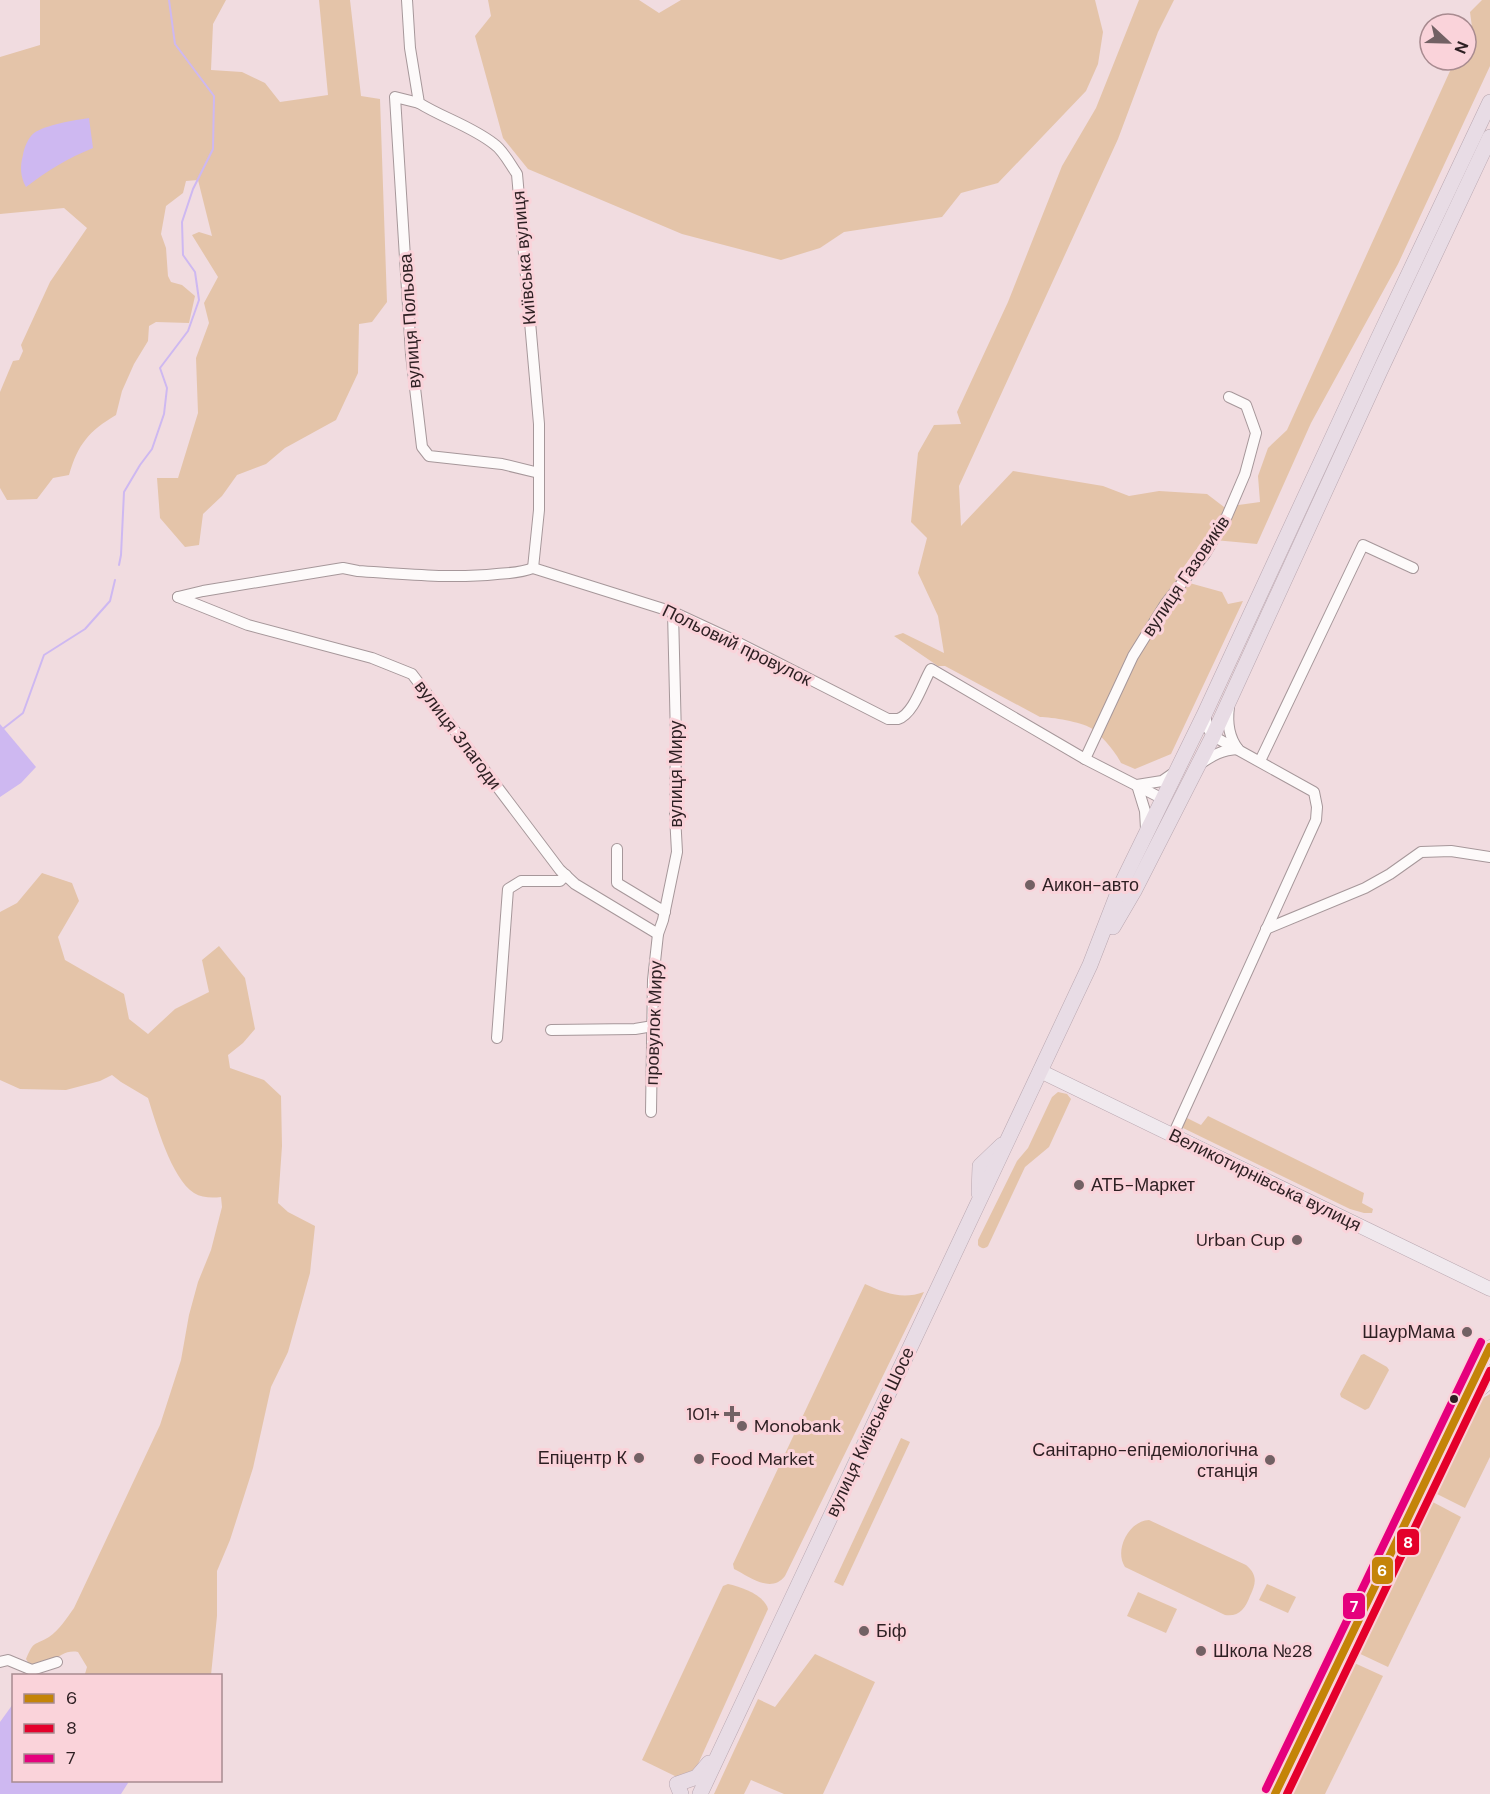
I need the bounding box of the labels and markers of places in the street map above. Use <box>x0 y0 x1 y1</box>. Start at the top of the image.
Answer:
place label: Аикон-авто <box>1042 873 1139 897</box>
marker: Аикон-авто <box>1023 878 1037 892</box>
place label: АТБ-Маркет <box>1091 1173 1195 1197</box>
marker: АТБ-Маркет <box>1072 1178 1086 1192</box>
place label: Urban Cup <box>1196 1228 1285 1252</box>
marker: Urban Cup <box>1290 1233 1304 1247</box>
place label: ШаурМама <box>1362 1320 1456 1344</box>
marker: ШаурМама <box>1460 1325 1474 1339</box>
unlabelled marker <box>1448 1393 1460 1405</box>
place label: 101+ <box>687 1402 720 1426</box>
marker: 101+ <box>725 1407 739 1421</box>
place label: Monobank <box>754 1414 841 1438</box>
marker: Monobank <box>735 1419 749 1433</box>
place label: Санітарно-епідеміологічна станція <box>1032 1438 1259 1483</box>
place label: Епіцентр К <box>538 1446 628 1470</box>
place label: Food Market <box>711 1447 815 1471</box>
marker: Епіцентр К <box>632 1451 646 1465</box>
marker: Food Market <box>692 1452 706 1466</box>
marker: Санітарно-епідеміологічна станція <box>1263 1453 1277 1467</box>
place label: Біф <box>876 1619 907 1643</box>
marker: Біф <box>857 1624 871 1638</box>
place label: Школа №28 <box>1213 1639 1313 1663</box>
marker: Школа №28 <box>1194 1644 1208 1658</box>

